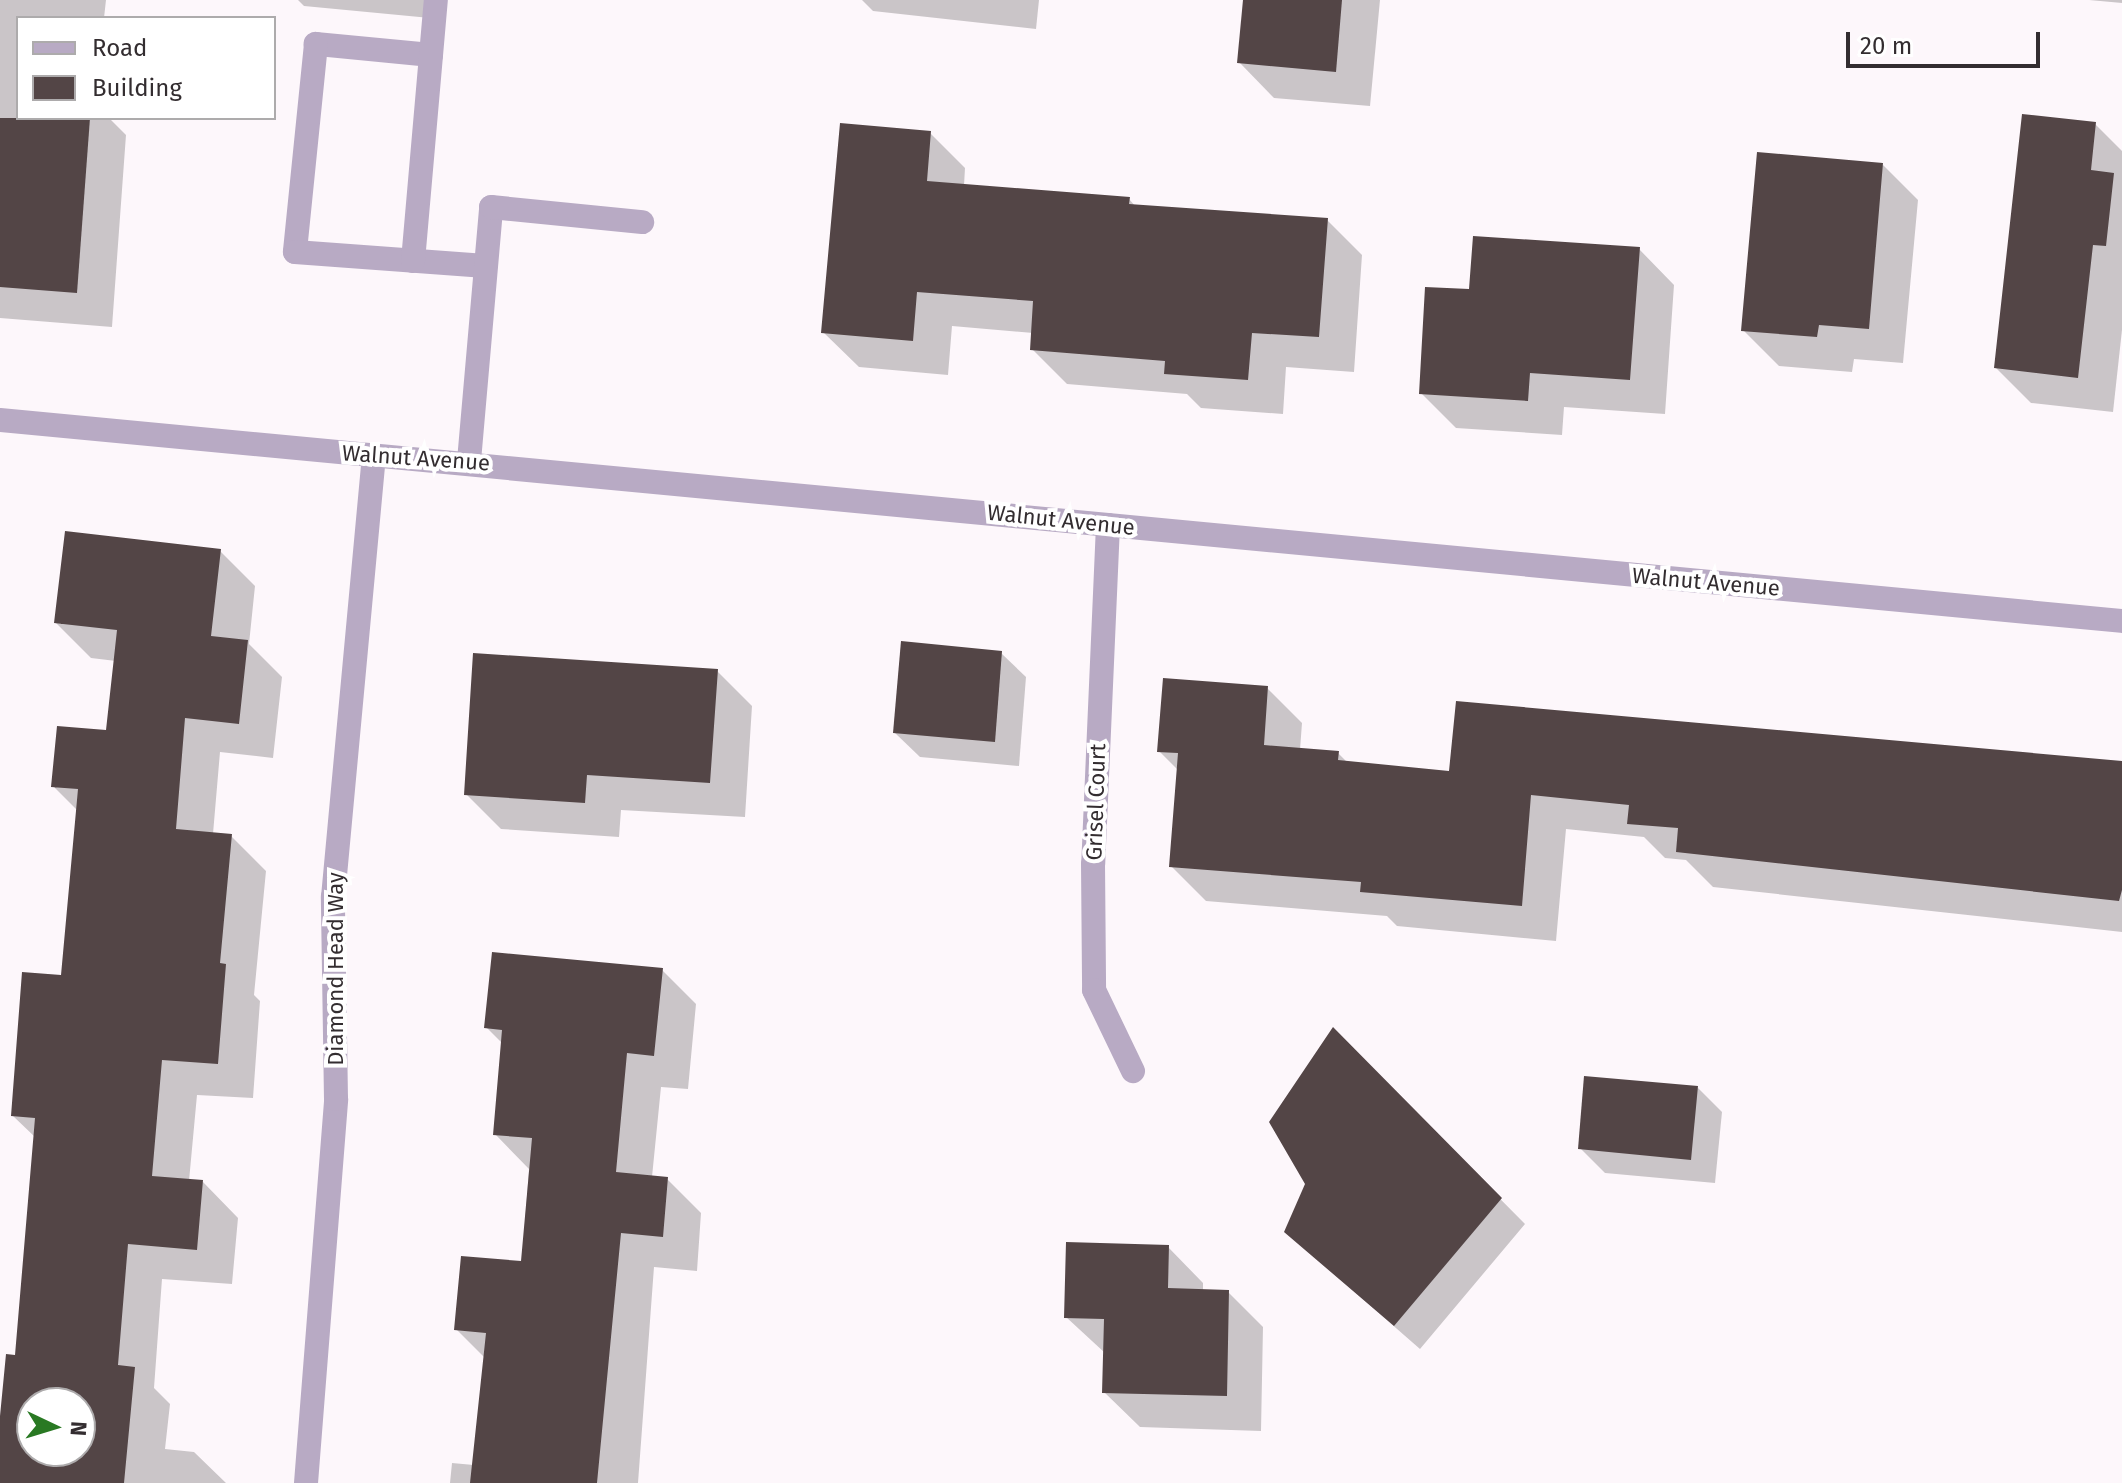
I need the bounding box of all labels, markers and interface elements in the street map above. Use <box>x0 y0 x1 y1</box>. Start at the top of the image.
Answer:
legend <box>16 16 276 120</box>
scale bar <box>1850 16 2044 66</box>
text: 20 m <box>1860 32 1912 60</box>
text: Road <box>92 34 147 62</box>
text: Building <box>92 74 182 102</box>
street label: Walnut Avenue <box>341 440 491 476</box>
street label: Walnut Avenue <box>986 499 1136 541</box>
street label: Walnut Avenue <box>1631 562 1781 602</box>
street label: Grisel Court <box>1081 743 1111 861</box>
street label: Diamond Head Way <box>323 872 349 1066</box>
north arrow <box>16 1387 96 1467</box>
text: N <box>64 1420 92 1437</box>

